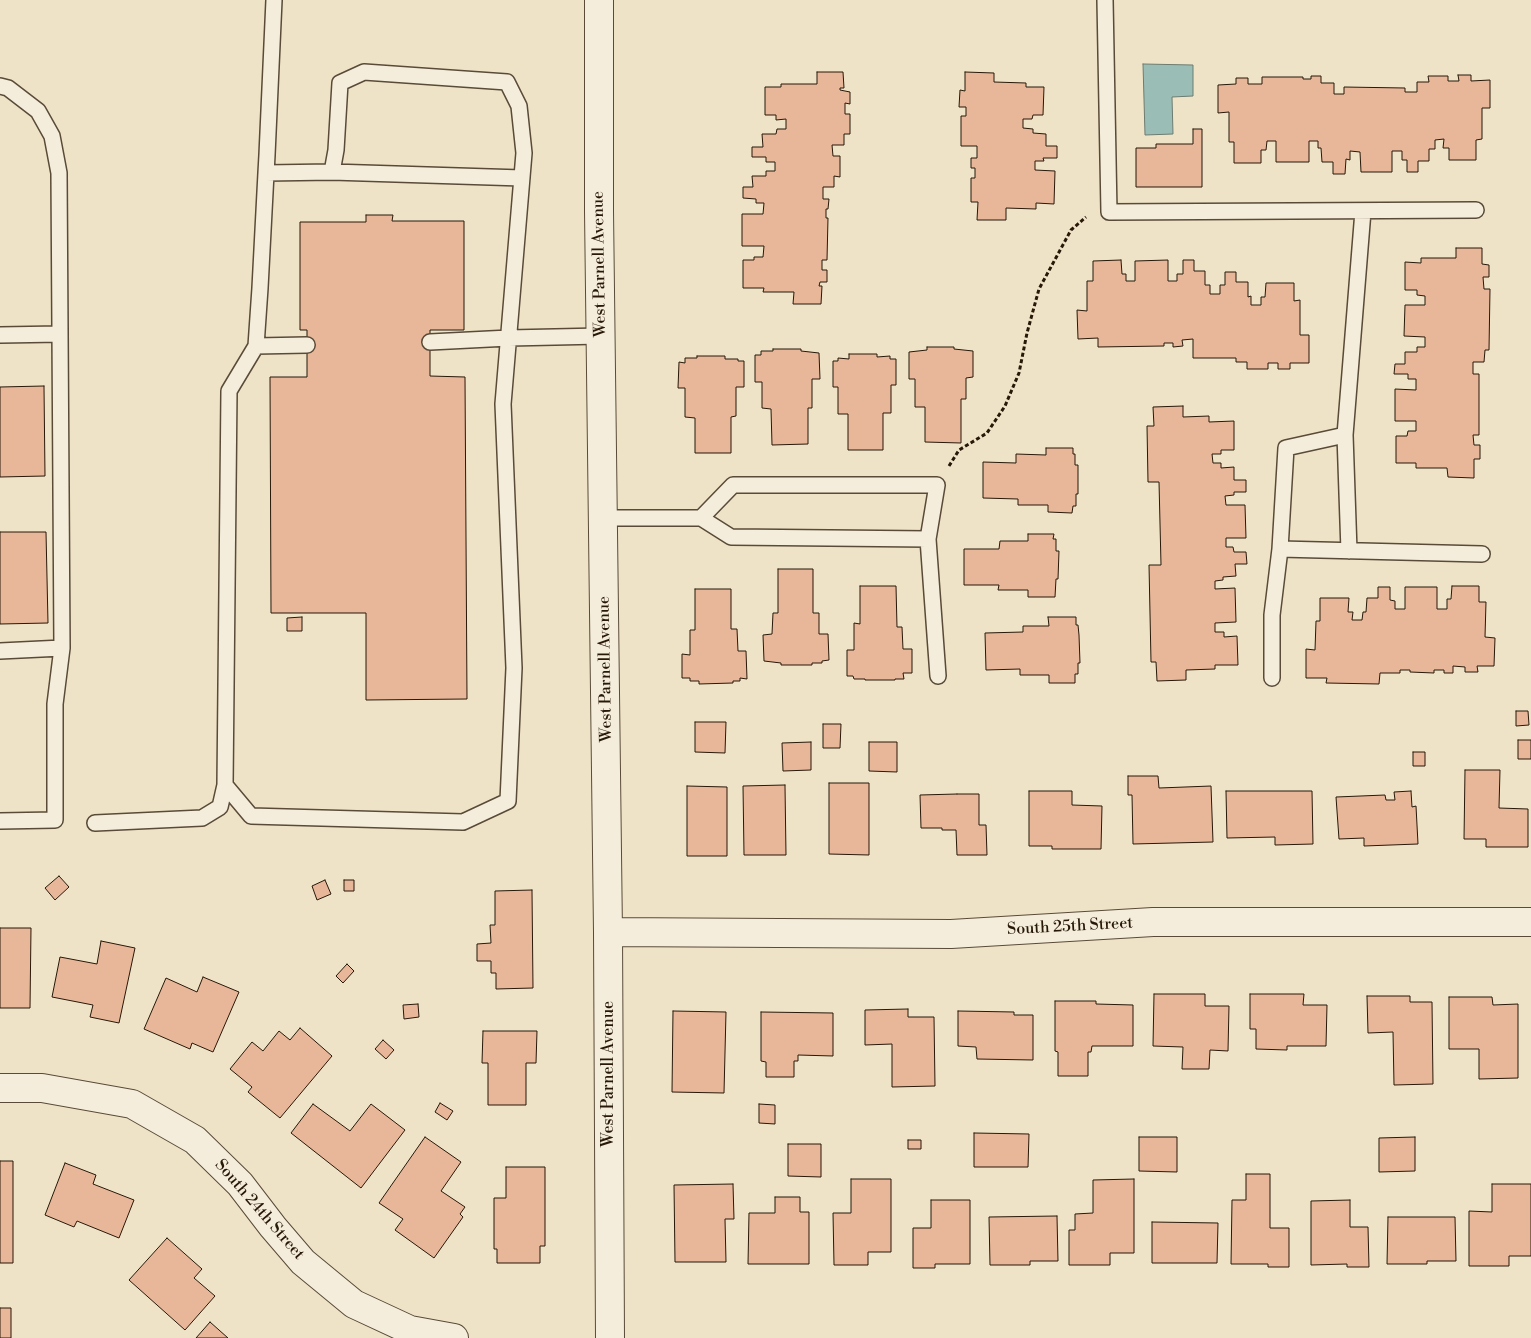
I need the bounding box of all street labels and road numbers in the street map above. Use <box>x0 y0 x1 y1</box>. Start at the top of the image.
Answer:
street label: West Parnell Avenue <box>589 191 611 337</box>
street label: West Parnell Avenue <box>595 596 617 742</box>
street label: South 25th Street <box>1007 914 1133 940</box>
street label: West Parnell Avenue <box>599 1001 619 1147</box>
street label: South 24th Street <box>210 1156 308 1264</box>

